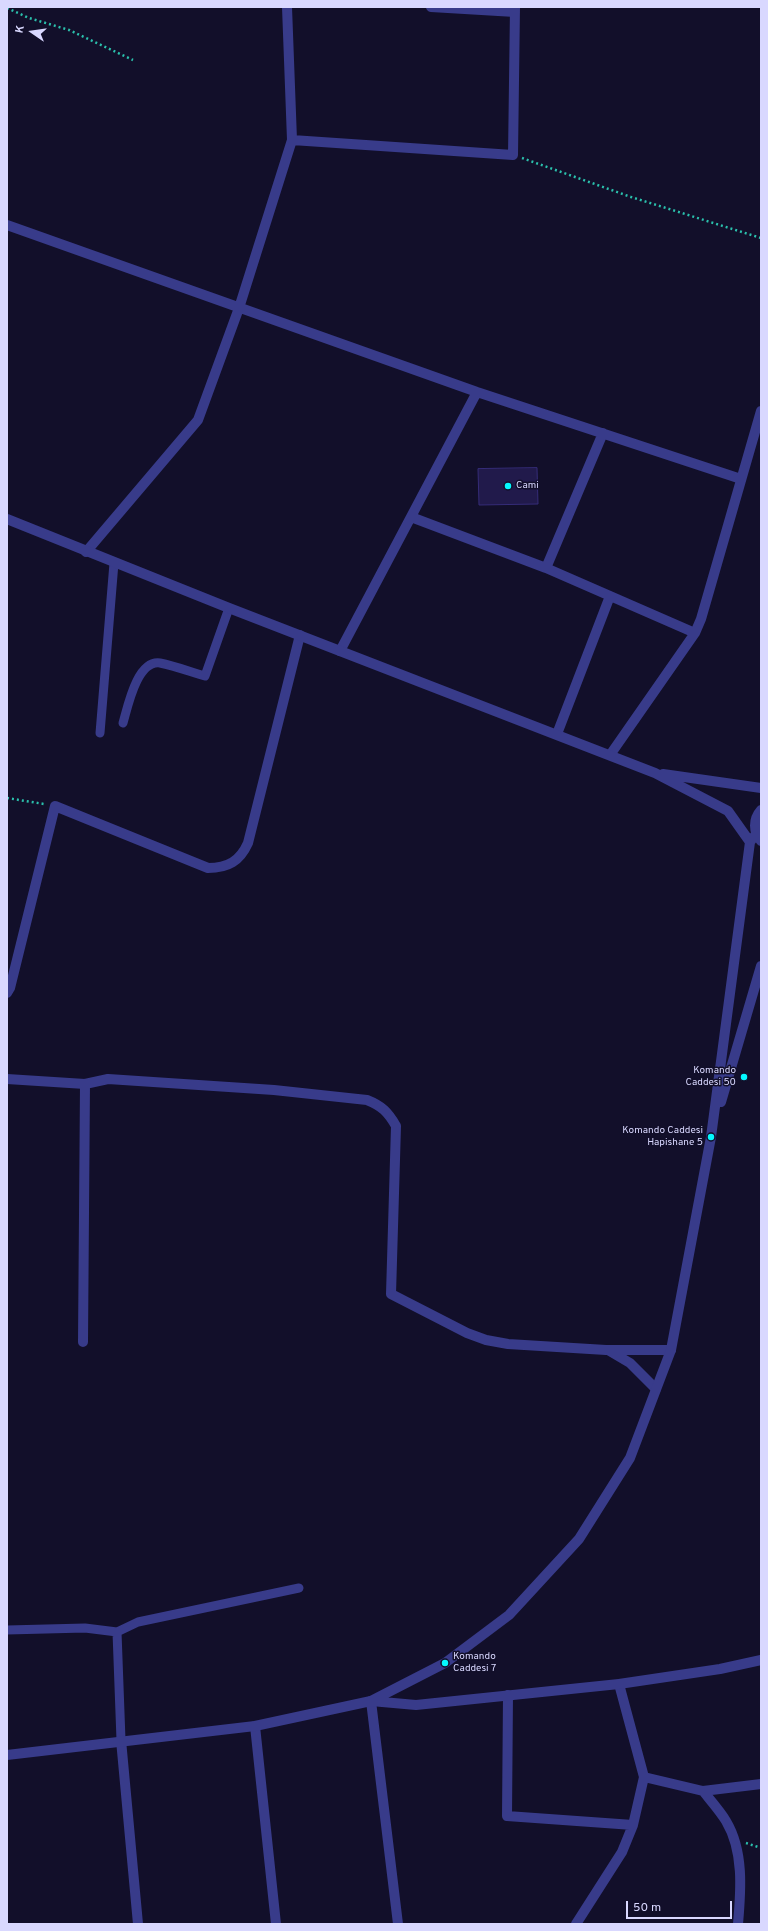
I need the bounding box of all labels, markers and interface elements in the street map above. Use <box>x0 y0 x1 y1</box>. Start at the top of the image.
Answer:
north arrow <box>12 12 52 52</box>
text: K <box>13 24 28 35</box>
place label: Cami <box>516 480 539 492</box>
marker: Cami <box>503 481 513 491</box>
place label: Komando Caddesi 50 <box>685 1065 736 1088</box>
marker: Komando Caddesi 50 <box>739 1072 749 1082</box>
place label: Komando Caddesi Hapishane 5 <box>622 1125 703 1148</box>
marker: Komando Caddesi Hapishane 5 <box>706 1132 716 1142</box>
place label: Komando Caddesi 7 <box>453 1651 496 1674</box>
marker: Komando Caddesi 7 <box>440 1658 450 1668</box>
scale bar <box>628 1893 734 1919</box>
text: 50 m <box>633 1900 661 1916</box>

